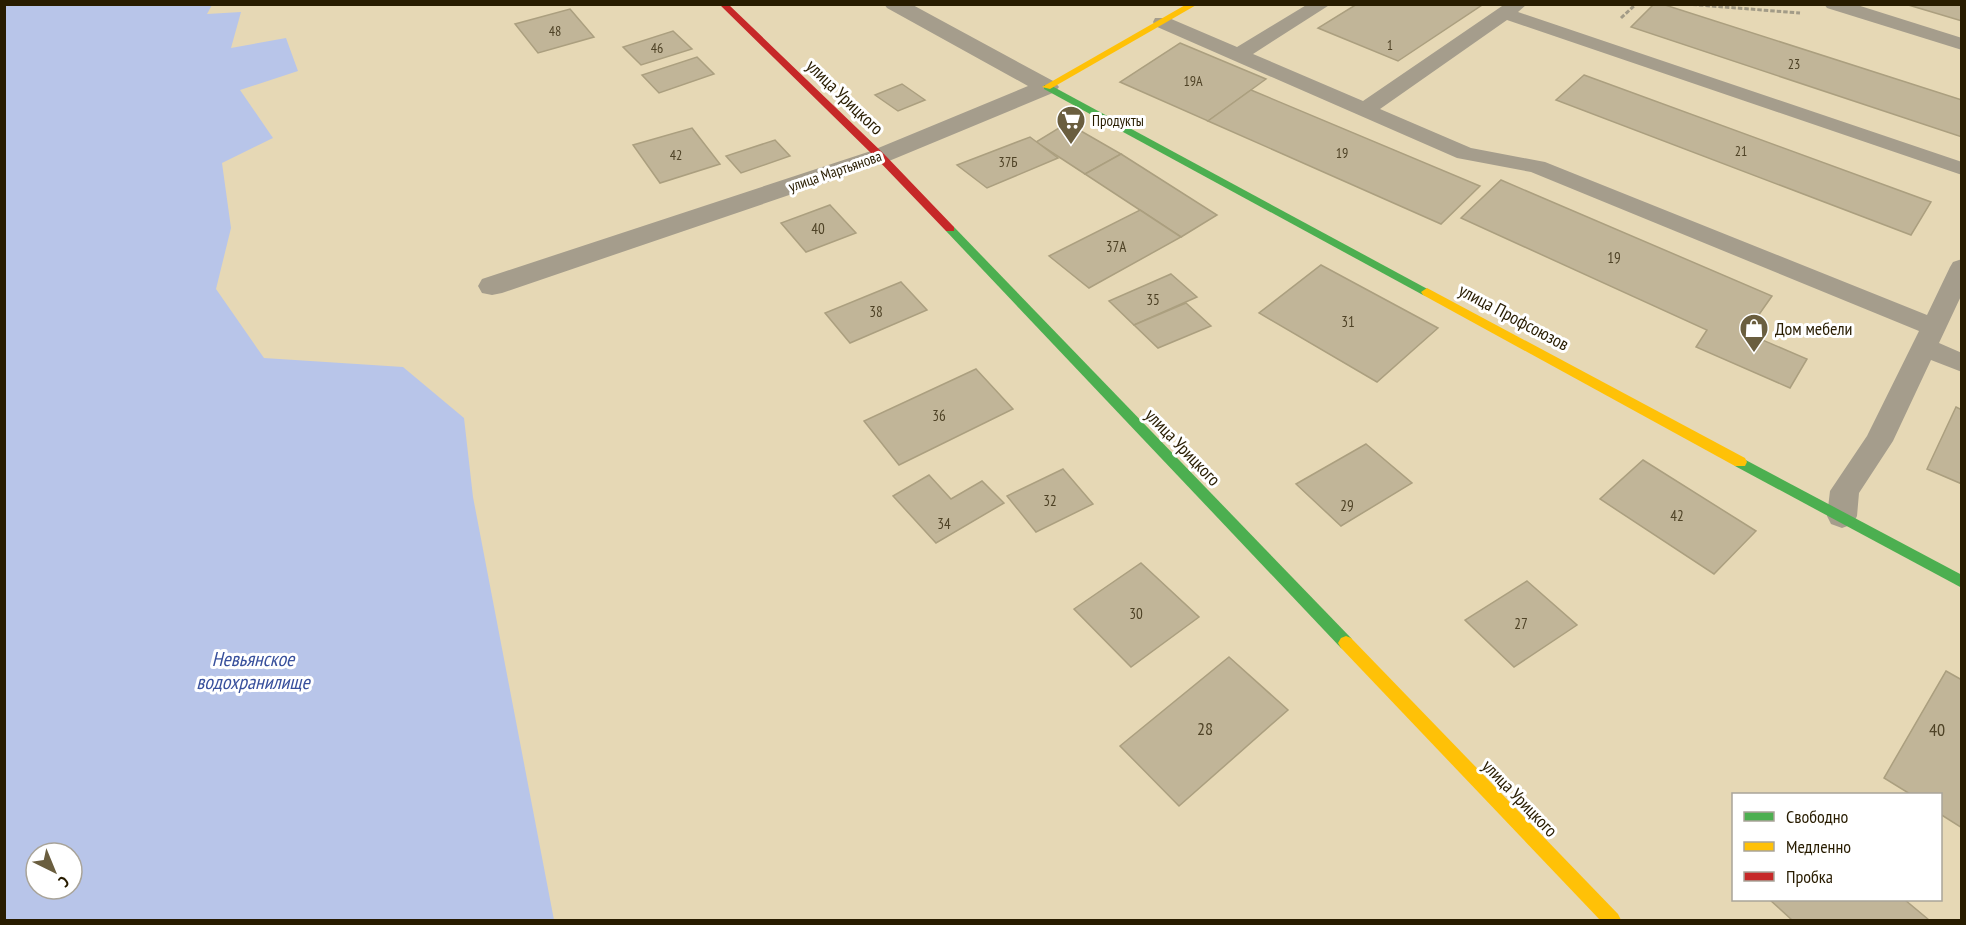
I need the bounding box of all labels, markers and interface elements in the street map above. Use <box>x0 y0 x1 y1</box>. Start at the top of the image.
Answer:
house number: 48 <box>549 22 561 40</box>
house number: 1 <box>1387 36 1393 54</box>
house number: 46 <box>651 39 663 57</box>
street label: улица Урицкого <box>801 54 889 140</box>
house number: 23 <box>1788 55 1800 73</box>
house number: 19А <box>1183 72 1203 90</box>
supermarket icon: Продукты <box>1055 104 1087 146</box>
place label: Продукты <box>1092 111 1144 130</box>
house number: 21 <box>1735 142 1747 160</box>
house number: 19 <box>1336 144 1348 162</box>
house number: 42 <box>670 146 682 164</box>
street label: улица Мартьянова <box>786 146 884 196</box>
house number: 37Б <box>999 153 1017 171</box>
house number: 40 <box>811 219 825 238</box>
house number: 37А <box>1106 237 1127 256</box>
house number: 19 <box>1607 248 1621 267</box>
street label: улица Профсоюзов <box>1455 278 1573 356</box>
house number: 35 <box>1146 290 1160 309</box>
house number: 38 <box>869 302 883 321</box>
house number: 31 <box>1341 312 1355 331</box>
shop icon: Дом мебели <box>1738 312 1770 354</box>
place label: Дом мебели <box>1775 317 1852 340</box>
street label: улица Урицкого <box>1140 403 1226 491</box>
house number: 36 <box>932 406 946 425</box>
house number: 32 <box>1043 491 1057 510</box>
house number: 29 <box>1340 496 1354 515</box>
house number: 42 <box>1670 506 1684 525</box>
house number: 34 <box>937 514 951 533</box>
house number: 30 <box>1129 604 1143 623</box>
house number: 27 <box>1514 614 1528 633</box>
water label: Невьянское водохранилище <box>196 646 312 695</box>
house number: 28 <box>1197 717 1213 740</box>
house number: 40 <box>1929 718 1945 741</box>
street label: улица Урицкого <box>1477 754 1563 842</box>
legend <box>1732 793 1942 901</box>
text: Свободно <box>1786 805 1849 828</box>
text: Медленно <box>1786 835 1851 858</box>
north arrow <box>24 841 84 901</box>
text: Пробка <box>1786 865 1833 888</box>
text: С <box>54 872 74 892</box>

